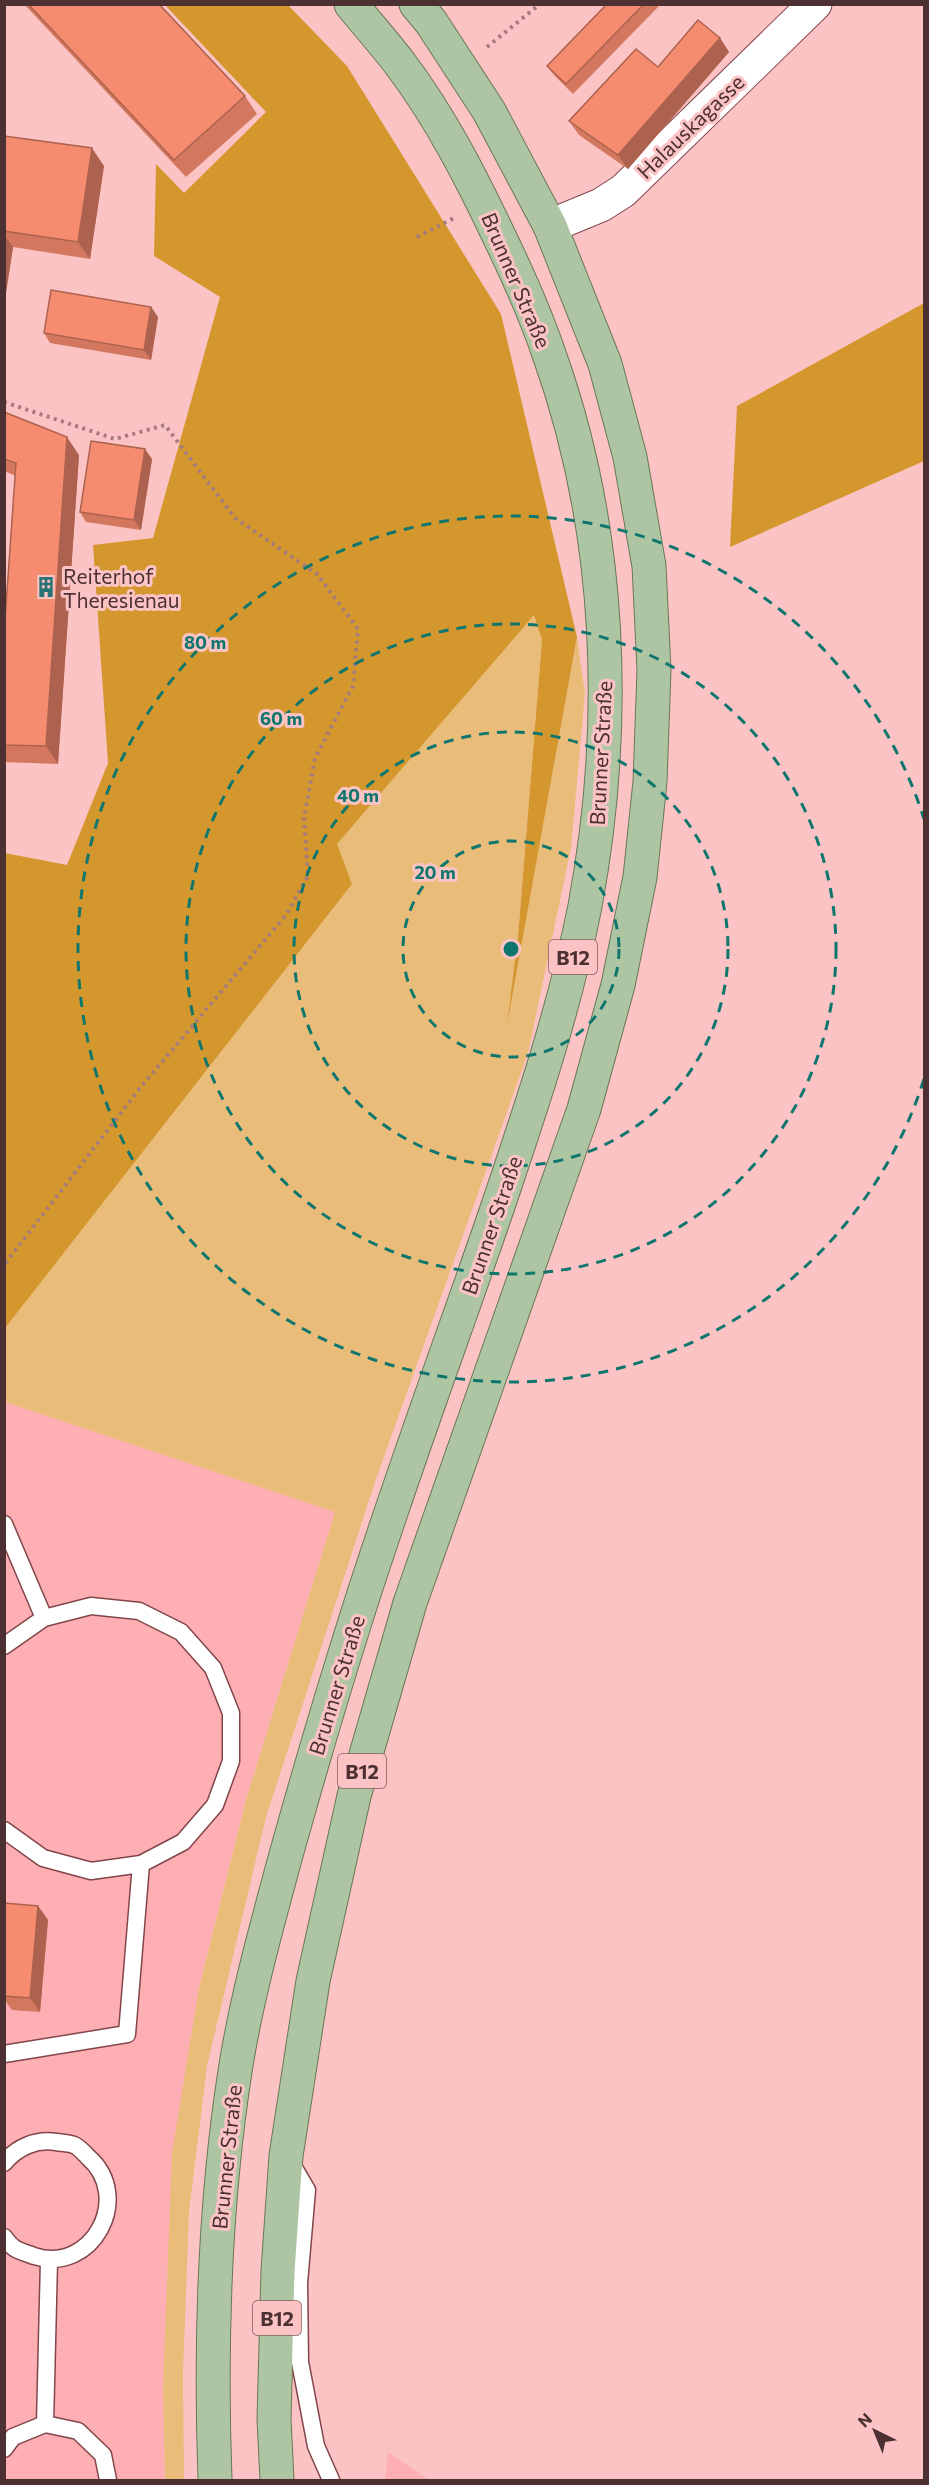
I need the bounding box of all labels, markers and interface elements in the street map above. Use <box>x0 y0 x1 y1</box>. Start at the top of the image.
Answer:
street label: Halauskagasse <box>631 69 749 183</box>
street label: Brunner Straße <box>477 208 557 352</box>
place label: Reiterhof Theresienau <box>63 563 179 612</box>
building icon: Reiterhof Theresienau <box>34 575 58 599</box>
text: 80 m <box>184 631 226 653</box>
street label: Brunner Straße <box>584 680 616 826</box>
text: 60 m <box>260 707 302 729</box>
text: 40 m <box>337 784 379 806</box>
text: 20 m <box>414 861 456 883</box>
centre of rings <box>501 939 521 959</box>
road number: B12 <box>549 940 597 974</box>
street label: Brunner Straße <box>456 1152 526 1298</box>
street label: Brunner Straße <box>303 1612 369 1758</box>
road number: B12 <box>338 1754 386 1788</box>
street label: Brunner Straße <box>206 2084 246 2230</box>
road number: B12 <box>253 2301 301 2335</box>
north arrow <box>845 2401 905 2461</box>
text: N <box>854 2409 875 2431</box>

